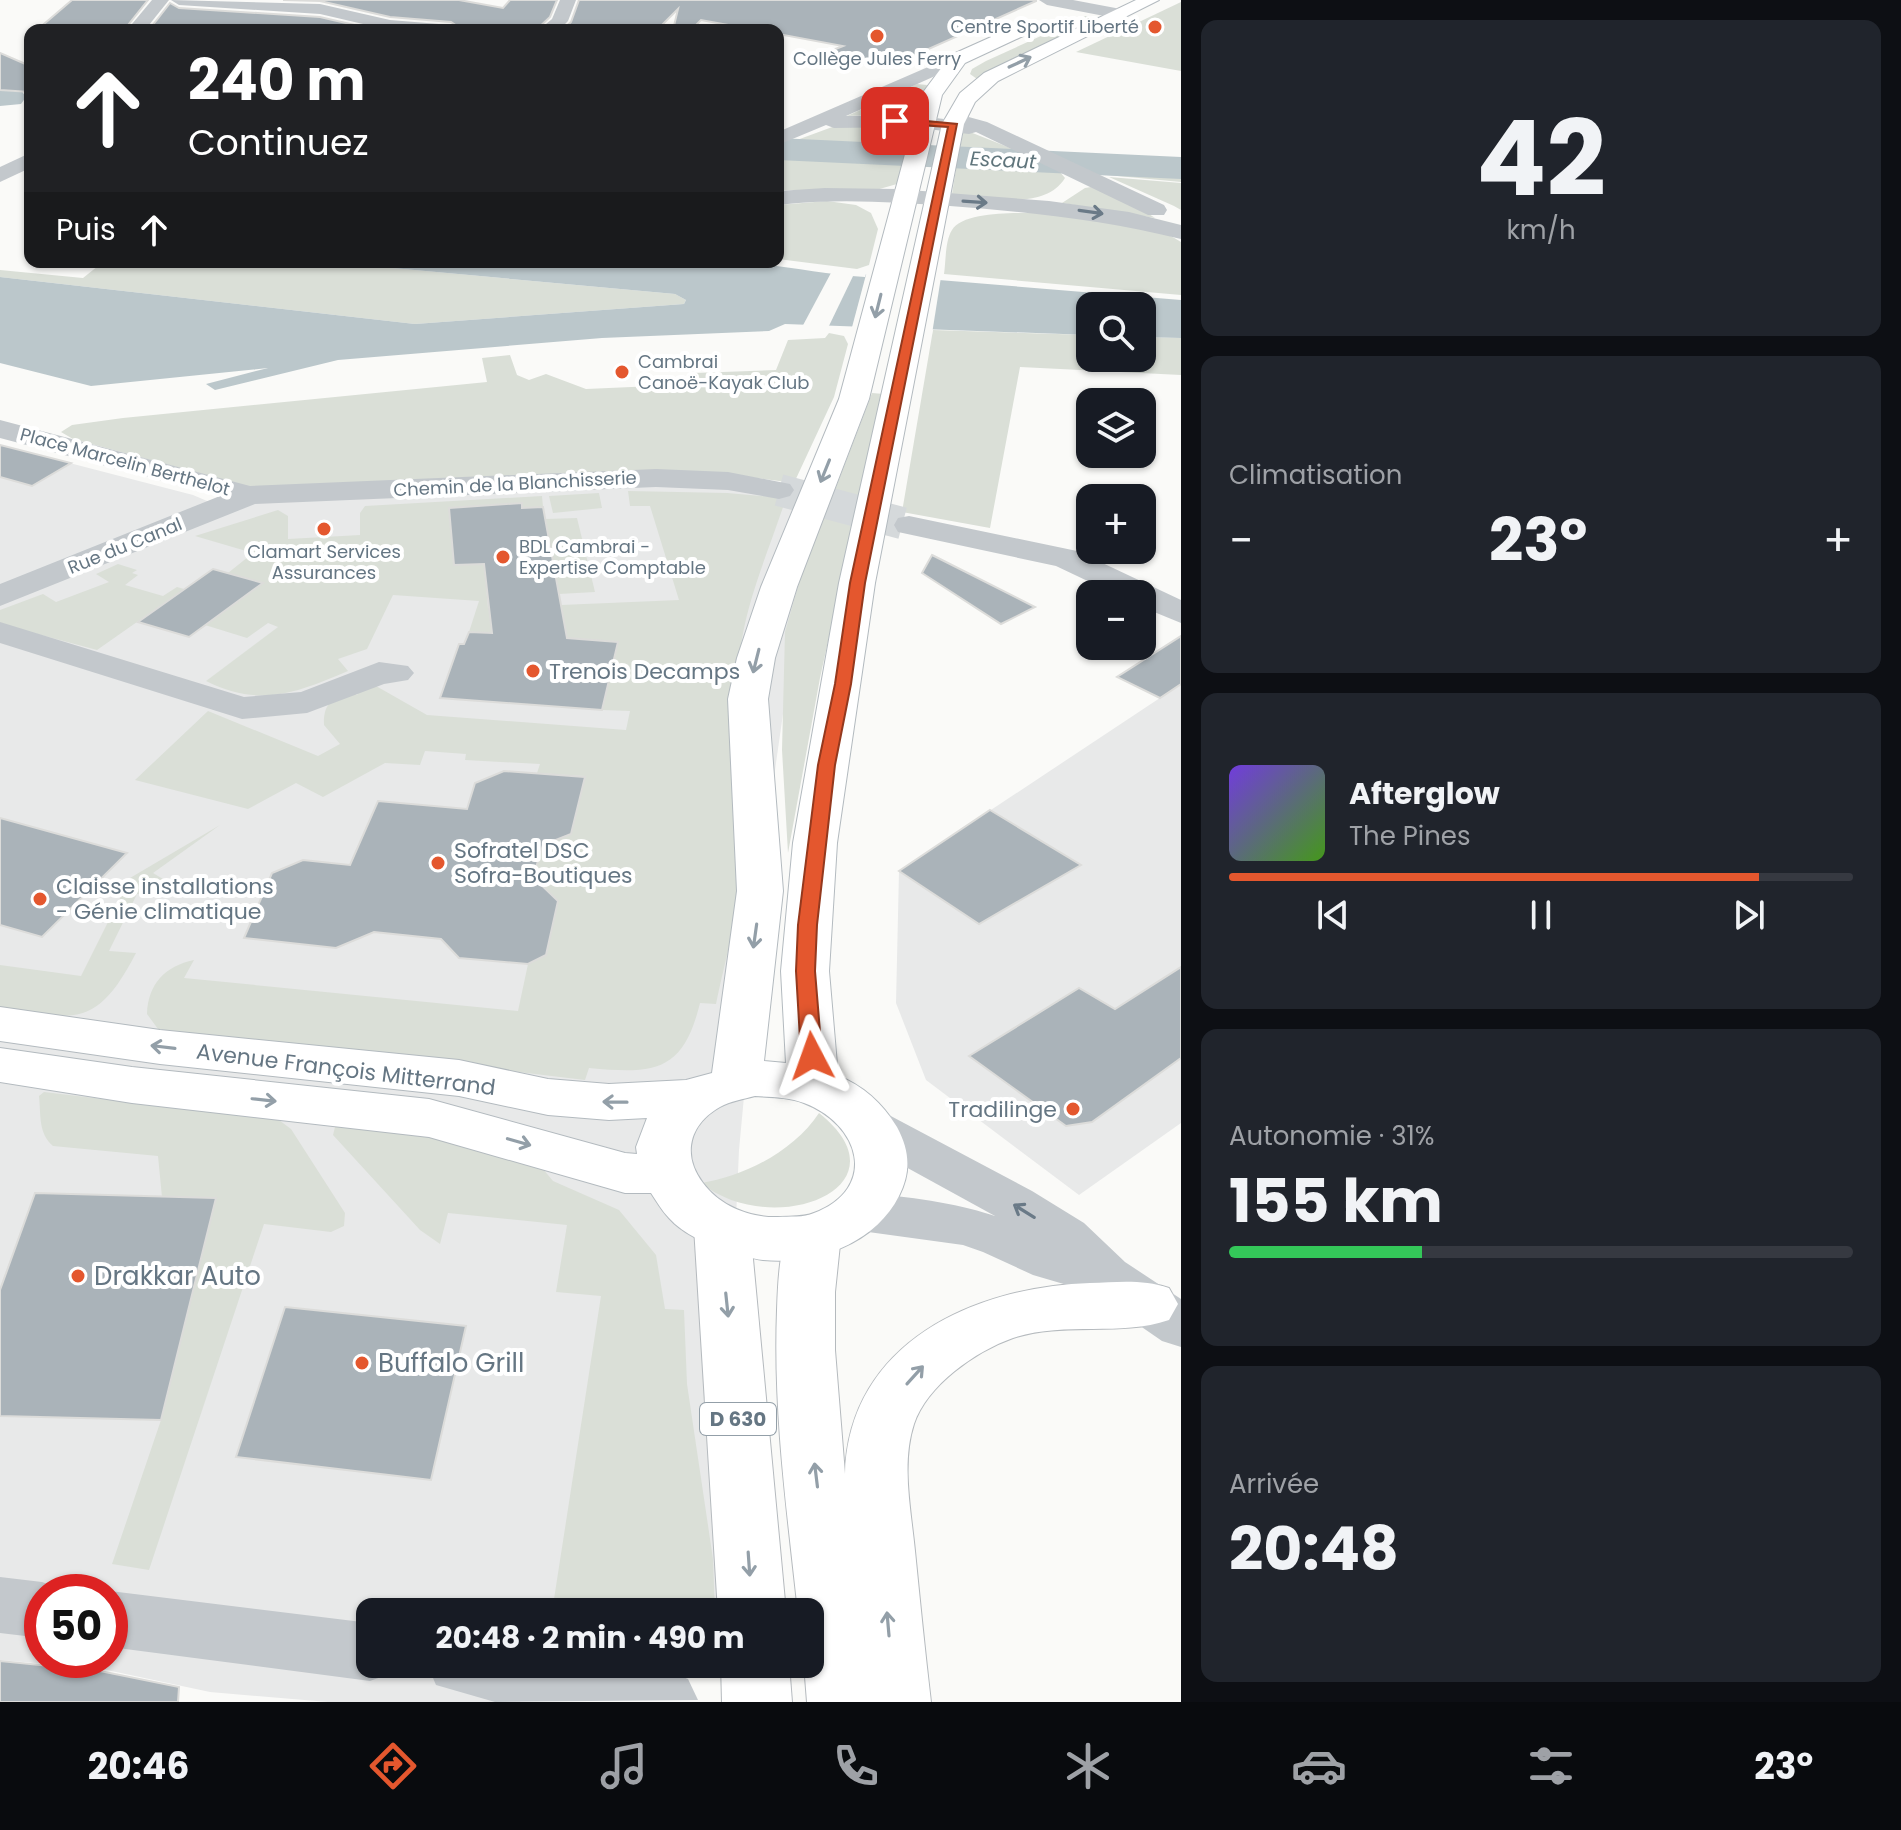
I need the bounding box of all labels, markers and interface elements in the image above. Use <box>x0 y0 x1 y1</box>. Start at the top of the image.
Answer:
place label: Centre Sportif Liberté <box>951 14 1139 39</box>
marker: Centre Sportif Liberté <box>1146 18 1164 36</box>
marker: Collège Jules Ferry <box>868 27 886 45</box>
text: 240 m <box>188 41 366 120</box>
place label: Collège Jules Ferry <box>793 46 961 71</box>
one-way arrow <box>1008 54 1032 69</box>
icon: ahead <box>56 56 160 160</box>
text: 42 <box>1476 86 1606 231</box>
pin <box>861 87 929 155</box>
icon: arrive <box>873 99 917 143</box>
text: Continuez <box>188 117 369 168</box>
water label: Escaut <box>969 144 1038 176</box>
one-way arrow <box>961 195 988 210</box>
one-way arrow <box>1077 205 1104 220</box>
text: Puis <box>56 208 116 251</box>
icon: ahead <box>132 208 176 252</box>
text: km/h <box>1506 212 1576 248</box>
map controls <box>1076 292 1156 660</box>
button: search <box>1076 292 1156 372</box>
one-way arrow <box>869 293 884 318</box>
place label: Cambrai Canoë-Kayak Club <box>638 349 810 395</box>
marker: Cambrai Canoë-Kayak Club <box>613 363 631 381</box>
button: layers <box>1076 388 1156 468</box>
street label: Place Marcelin Berthelot <box>17 421 233 502</box>
text: Climatisation <box>1229 457 1402 493</box>
one-way arrow <box>817 458 831 483</box>
street label: Chemin de la Blanchisserie <box>393 465 637 502</box>
button: + <box>1076 484 1156 564</box>
text: 23° <box>1489 498 1587 582</box>
text: − <box>1229 510 1253 571</box>
text: + <box>1823 510 1853 571</box>
street label: Rue du Canal <box>64 511 186 580</box>
marker: Clamart Services Assurances <box>315 520 333 538</box>
place label: BDL Cambrai - Expertise Comptable <box>519 534 706 580</box>
place label: Clamart Services Assurances <box>247 539 401 585</box>
marker: BDL Cambrai - Expertise Comptable <box>494 548 512 566</box>
button: − <box>1076 580 1156 660</box>
one-way arrow <box>748 648 763 674</box>
place label: Trenois Decamps <box>549 656 740 687</box>
marker: Trenois Decamps <box>524 662 542 680</box>
text: Afterglow <box>1349 772 1500 815</box>
text: The Pines <box>1349 818 1471 854</box>
place label: Sofratel DSC Sofra-Boutiques <box>454 835 633 891</box>
marker: Sofratel DSC Sofra-Boutiques <box>429 854 447 872</box>
place label: Claisse installations - Génie climatique <box>56 871 274 927</box>
marker: Claisse installations - Génie climatique <box>31 890 49 908</box>
icon: previous <box>1311 893 1355 937</box>
icon: pause <box>1519 893 1563 937</box>
icon: next <box>1727 893 1771 937</box>
one-way arrow <box>747 923 762 948</box>
position arrow <box>770 1014 854 1098</box>
street label: Avenue François Mitterrand <box>195 1036 497 1103</box>
one-way arrow <box>151 1039 176 1054</box>
one-way arrow <box>250 1092 276 1107</box>
one-way arrow <box>602 1094 629 1110</box>
place label: Tradilinge <box>948 1094 1057 1125</box>
marker: Tradilinge <box>1064 1100 1082 1118</box>
text: Autonomie · 31% <box>1229 1118 1435 1154</box>
one-way arrow <box>506 1135 532 1150</box>
text: 155 km <box>1229 1159 1443 1243</box>
one-way arrow <box>1013 1202 1036 1218</box>
place label: Drakkar Auto <box>94 1258 261 1294</box>
marker: Drakkar Auto <box>69 1267 87 1285</box>
one-way arrow <box>720 1291 735 1318</box>
place label: Buffalo Grill <box>378 1345 524 1381</box>
marker: Buffalo Grill <box>353 1354 371 1372</box>
one-way arrow <box>906 1366 924 1386</box>
road number: D 630 <box>700 1403 776 1435</box>
one-way arrow <box>809 1463 824 1489</box>
text: Arrivée <box>1229 1466 1319 1502</box>
text: 20:48 <box>1229 1507 1399 1591</box>
one-way arrow <box>742 1550 757 1577</box>
speed limit sign: 50 <box>24 1574 128 1678</box>
one-way arrow <box>880 1611 895 1638</box>
text: 20:48 · 2 min · 490 m <box>435 1616 745 1659</box>
icon: directions <box>365 1738 421 1794</box>
icon: music <box>596 1738 652 1794</box>
icon: phone <box>828 1738 884 1794</box>
icon: climate <box>1060 1738 1116 1794</box>
icon: car <box>1291 1738 1347 1794</box>
icon: filters <box>1523 1738 1579 1794</box>
text: 20:46 <box>88 1741 189 1792</box>
text: 23° <box>1754 1741 1813 1792</box>

